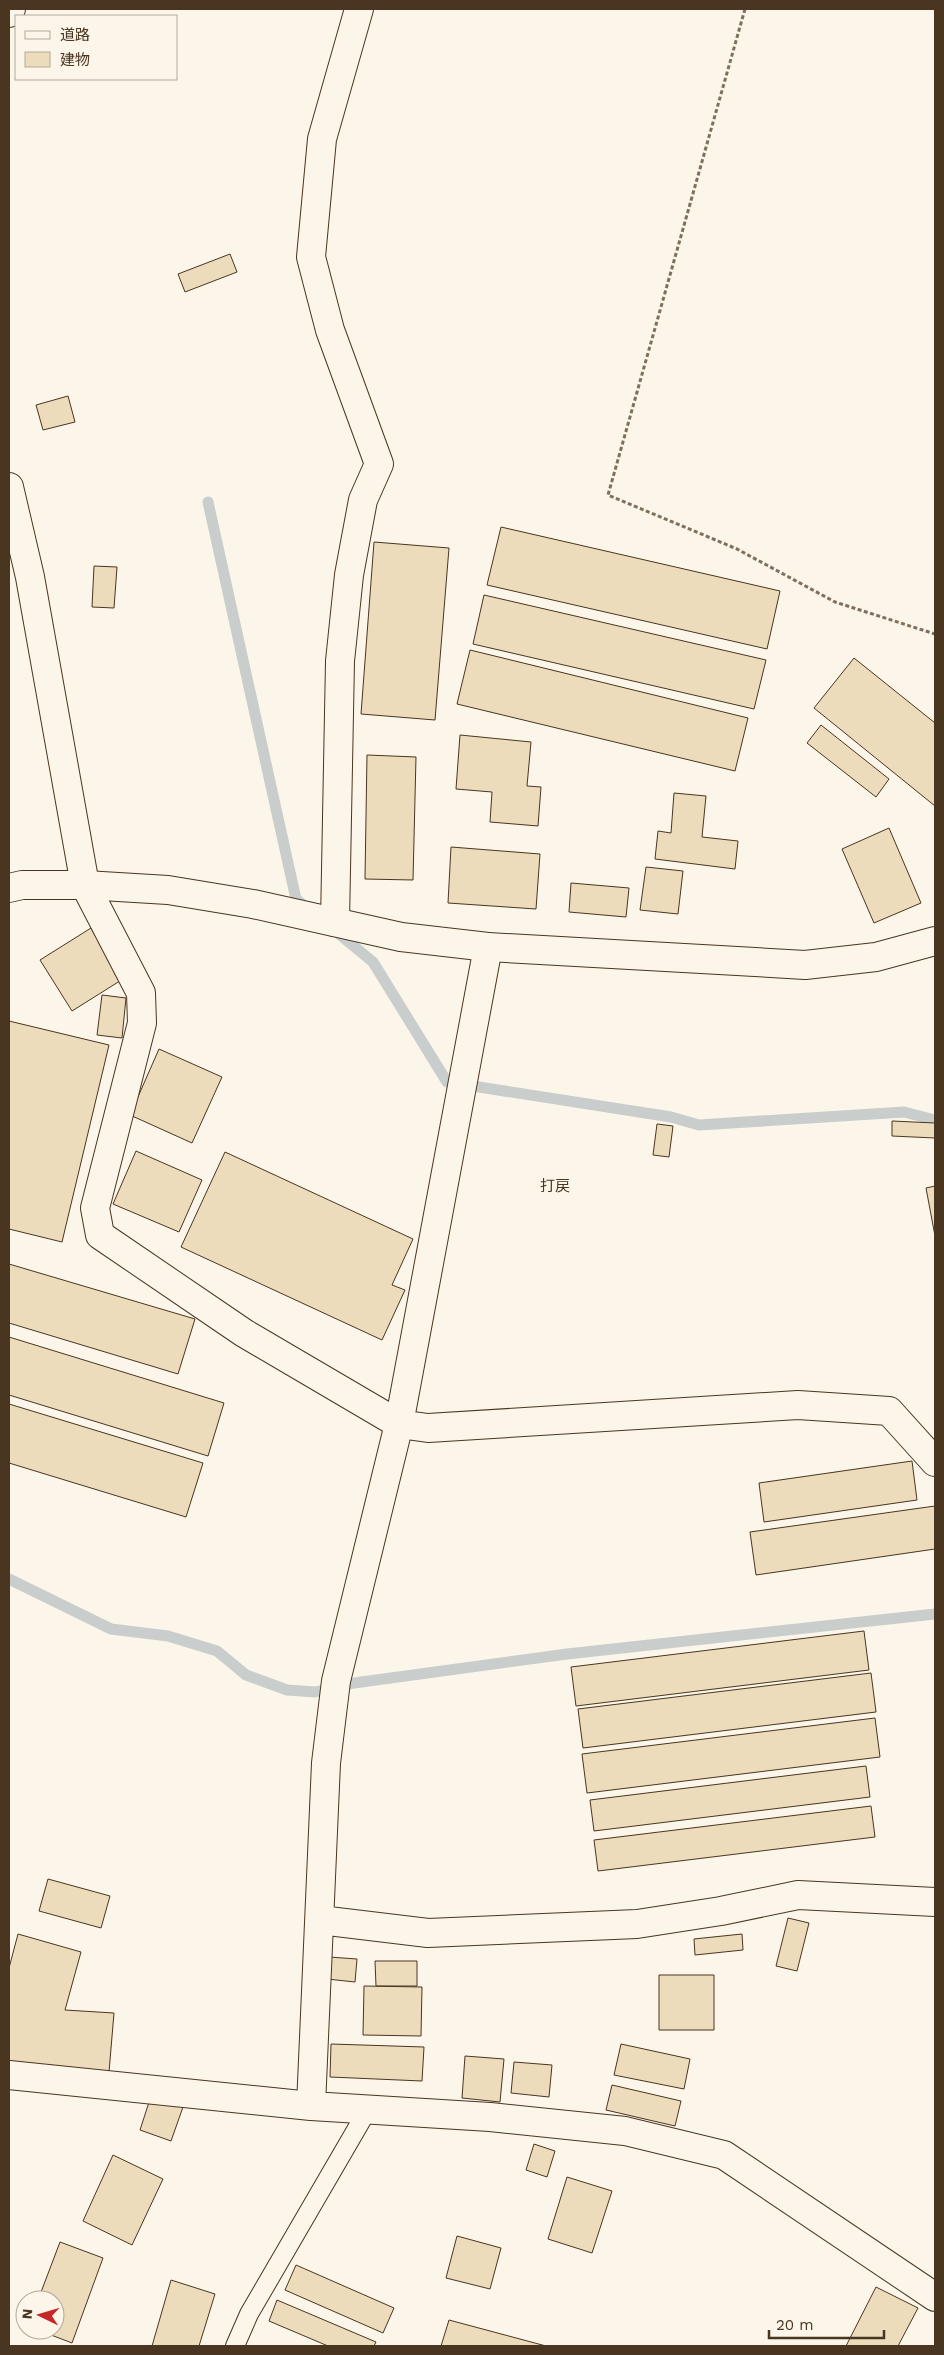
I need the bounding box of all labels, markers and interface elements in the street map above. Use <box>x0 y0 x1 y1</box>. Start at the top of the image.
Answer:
legend <box>15 15 178 80</box>
text: 道路 <box>60 26 90 44</box>
text: 建物 <box>60 51 90 69</box>
district label: 打戻 <box>540 1177 570 1195</box>
north arrow <box>15 2290 65 2340</box>
text: N <box>19 2308 35 2320</box>
scale bar <box>769 2308 884 2340</box>
text: 20 m <box>776 2316 814 2334</box>

